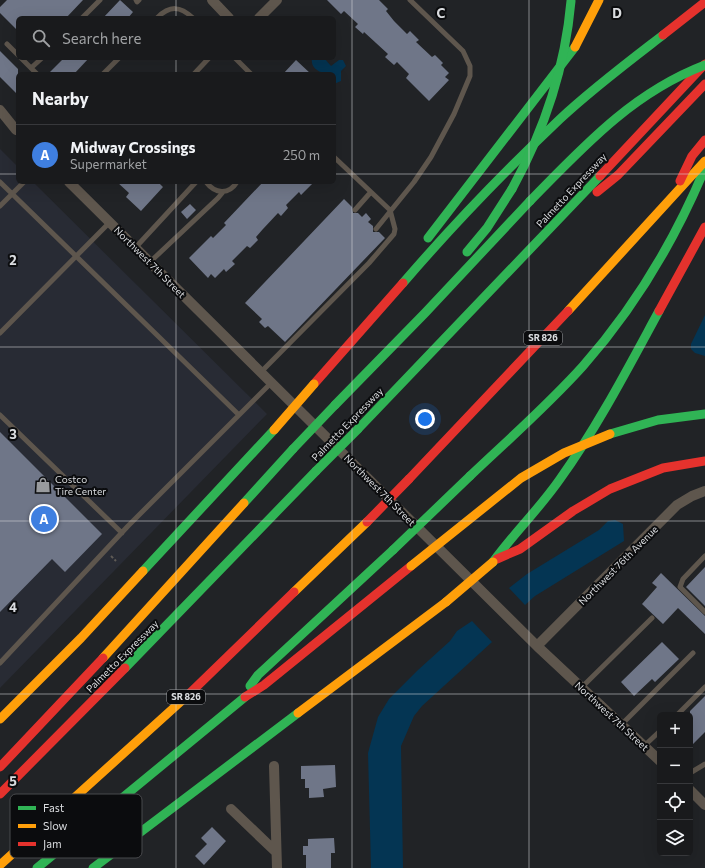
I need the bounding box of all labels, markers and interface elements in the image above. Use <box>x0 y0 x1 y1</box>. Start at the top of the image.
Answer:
text: C <box>437 5 446 21</box>
text: D <box>612 5 622 21</box>
search box <box>16 16 336 60</box>
icon: search <box>30 27 52 49</box>
text: Search here <box>62 29 141 47</box>
text: Nearby <box>32 88 89 109</box>
text: Midway Crossings <box>70 138 196 156</box>
text: A <box>40 147 50 163</box>
text: 250 m <box>283 147 320 163</box>
street label: Palmetto Expressway <box>533 150 609 230</box>
text: Supermarket <box>70 156 147 172</box>
street label: Northwest 7th Street <box>112 224 188 300</box>
text: 2 <box>9 252 17 268</box>
road number: SR 826 <box>524 331 562 345</box>
street label: Palmetto Expressway <box>309 385 385 463</box>
your location <box>415 409 435 429</box>
text: 3 <box>9 426 17 442</box>
street label: Northwest 7th Street <box>342 452 418 528</box>
place label: Costco Tire Center <box>55 473 106 497</box>
shop icon: Costco Tire Center <box>34 476 52 494</box>
pin: A <box>31 504 57 534</box>
street label: Northwest 76th Avenue <box>576 523 660 607</box>
text: 4 <box>9 599 17 615</box>
street label: Palmetto Expressway <box>83 617 161 695</box>
street label: Northwest 7th Street <box>573 679 651 753</box>
road number: SR 826 <box>167 690 205 704</box>
map controls <box>657 712 693 856</box>
button: + <box>657 712 693 748</box>
button: − <box>657 748 693 784</box>
text: 5 <box>9 773 17 789</box>
button: locate <box>657 784 693 820</box>
legend <box>10 794 142 858</box>
text: Fast <box>43 801 65 814</box>
text: Slow <box>43 819 68 832</box>
button: layers <box>657 820 693 856</box>
text: Jam <box>43 837 62 851</box>

